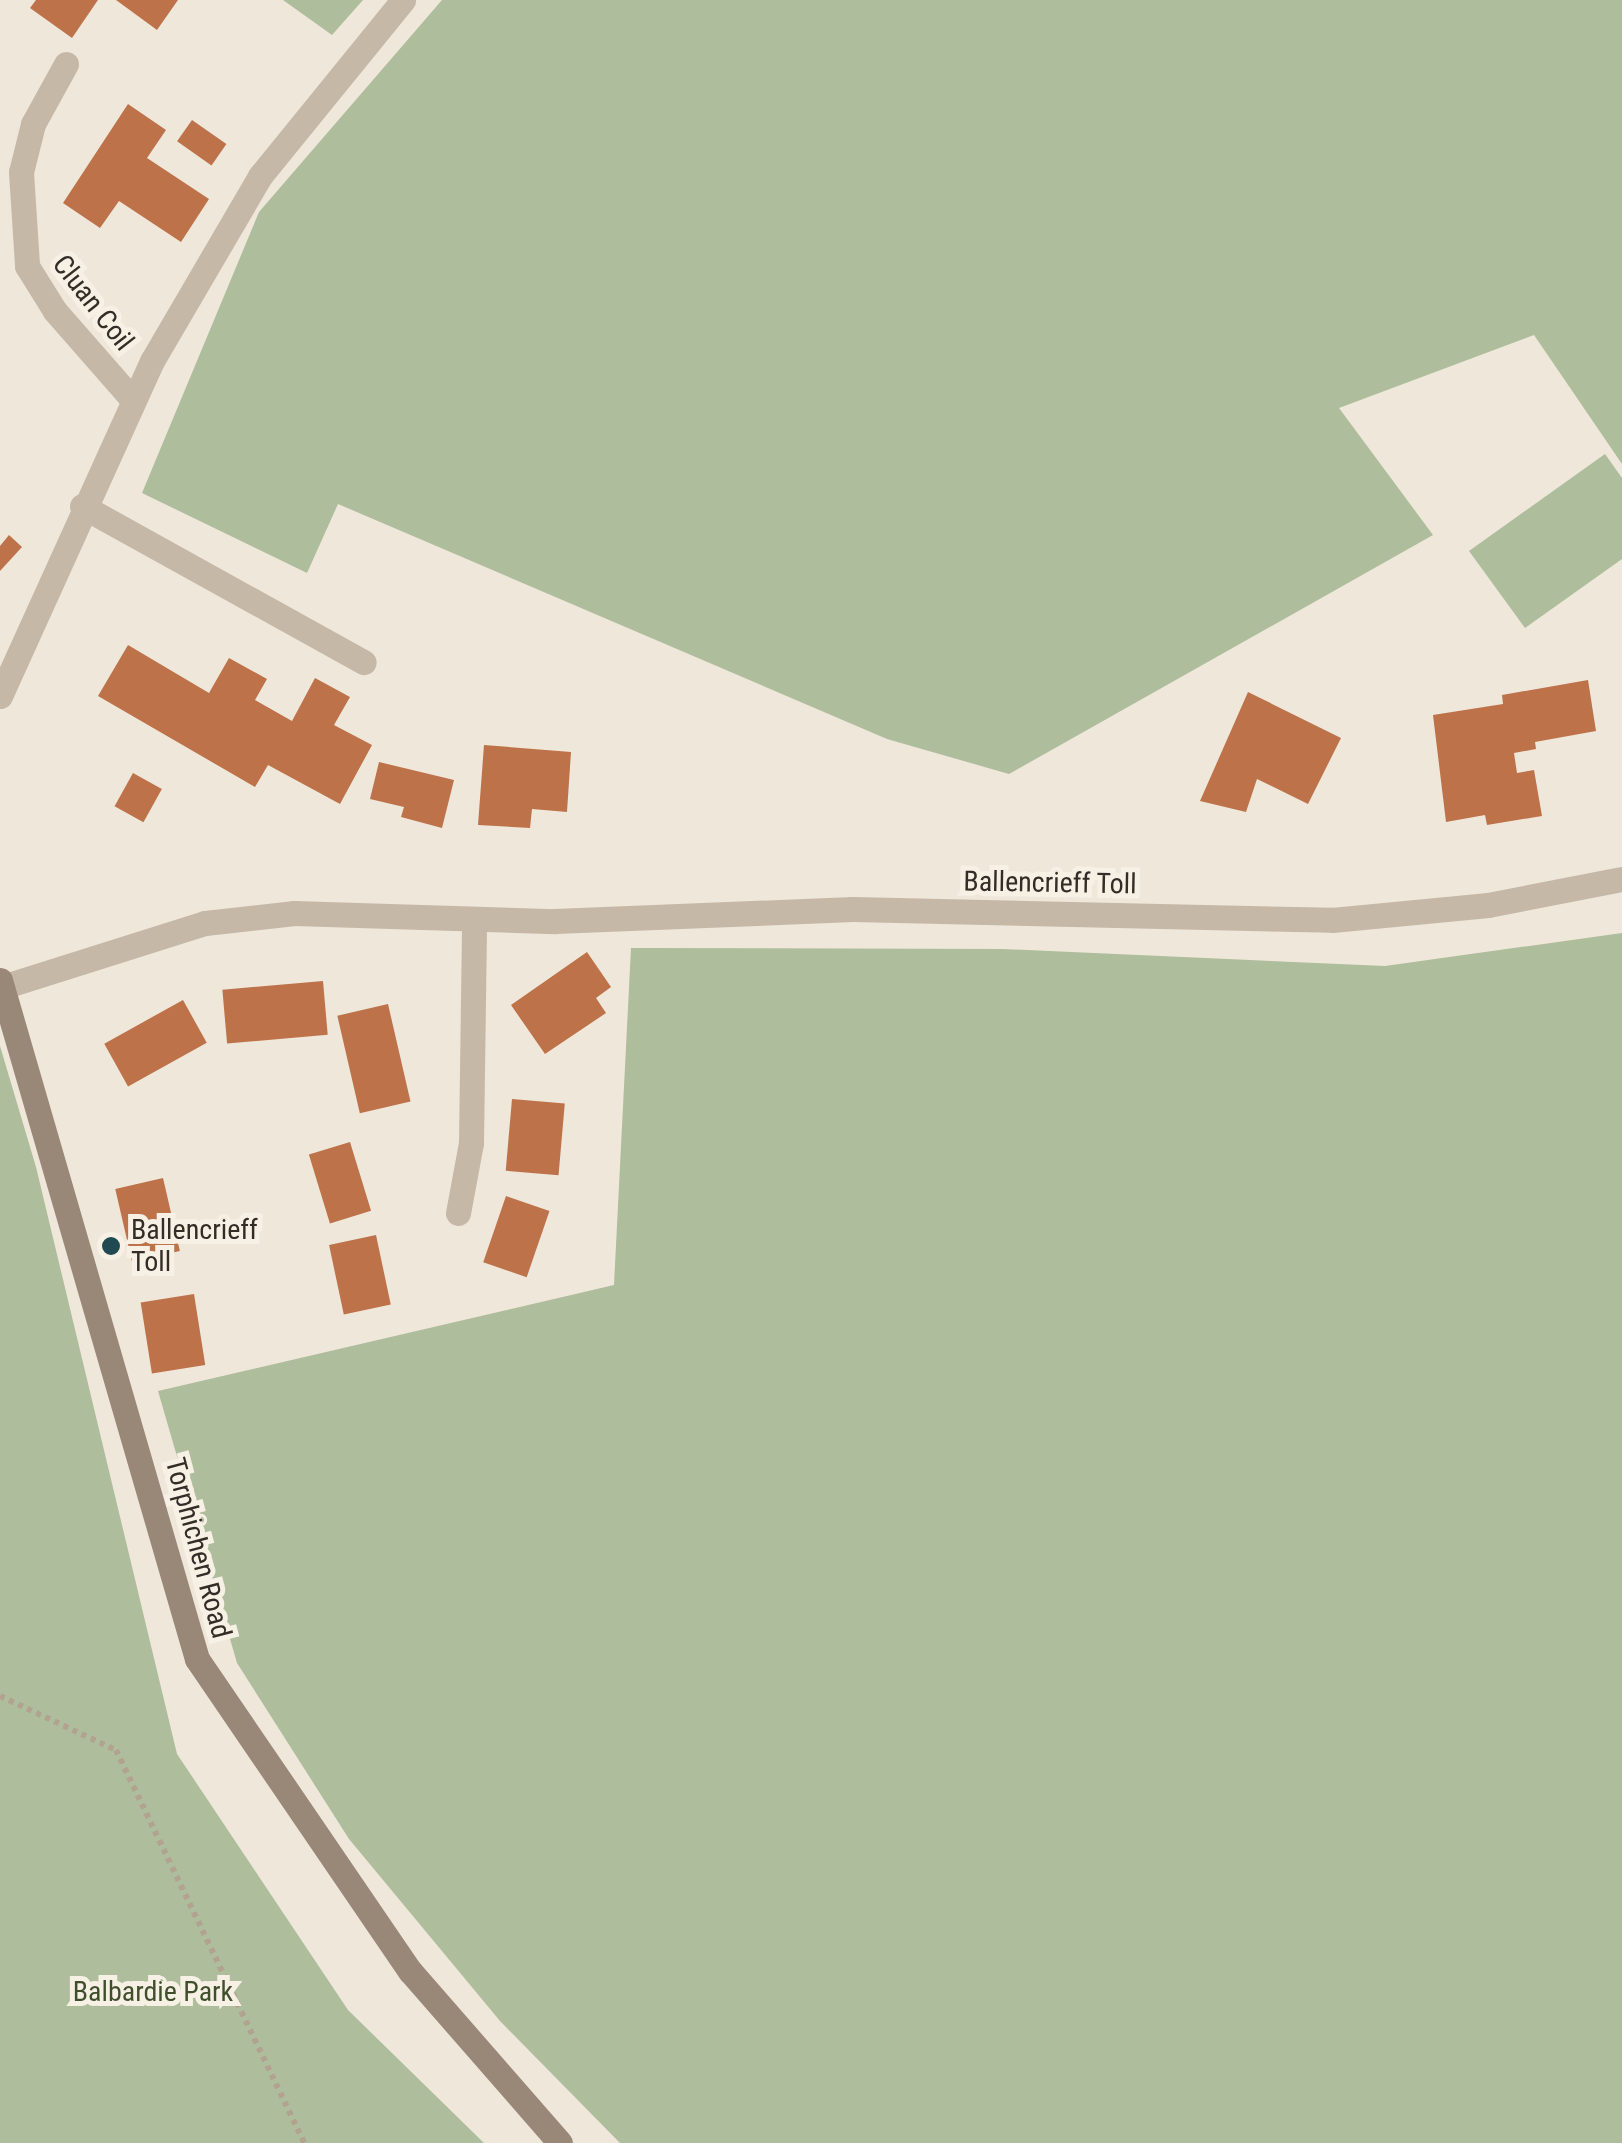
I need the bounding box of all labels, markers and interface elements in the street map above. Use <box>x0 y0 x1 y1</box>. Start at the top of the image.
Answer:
street label: Cluan Coil <box>45 249 141 357</box>
street label: Ballencrieff Toll <box>963 865 1137 901</box>
place label: Ballencrieff Toll <box>131 1213 258 1279</box>
marker: Ballencrieff Toll <box>100 1235 122 1257</box>
street label: Torphichen Road <box>158 1454 238 1642</box>
park label: Balbardie Park <box>73 1975 233 2009</box>

